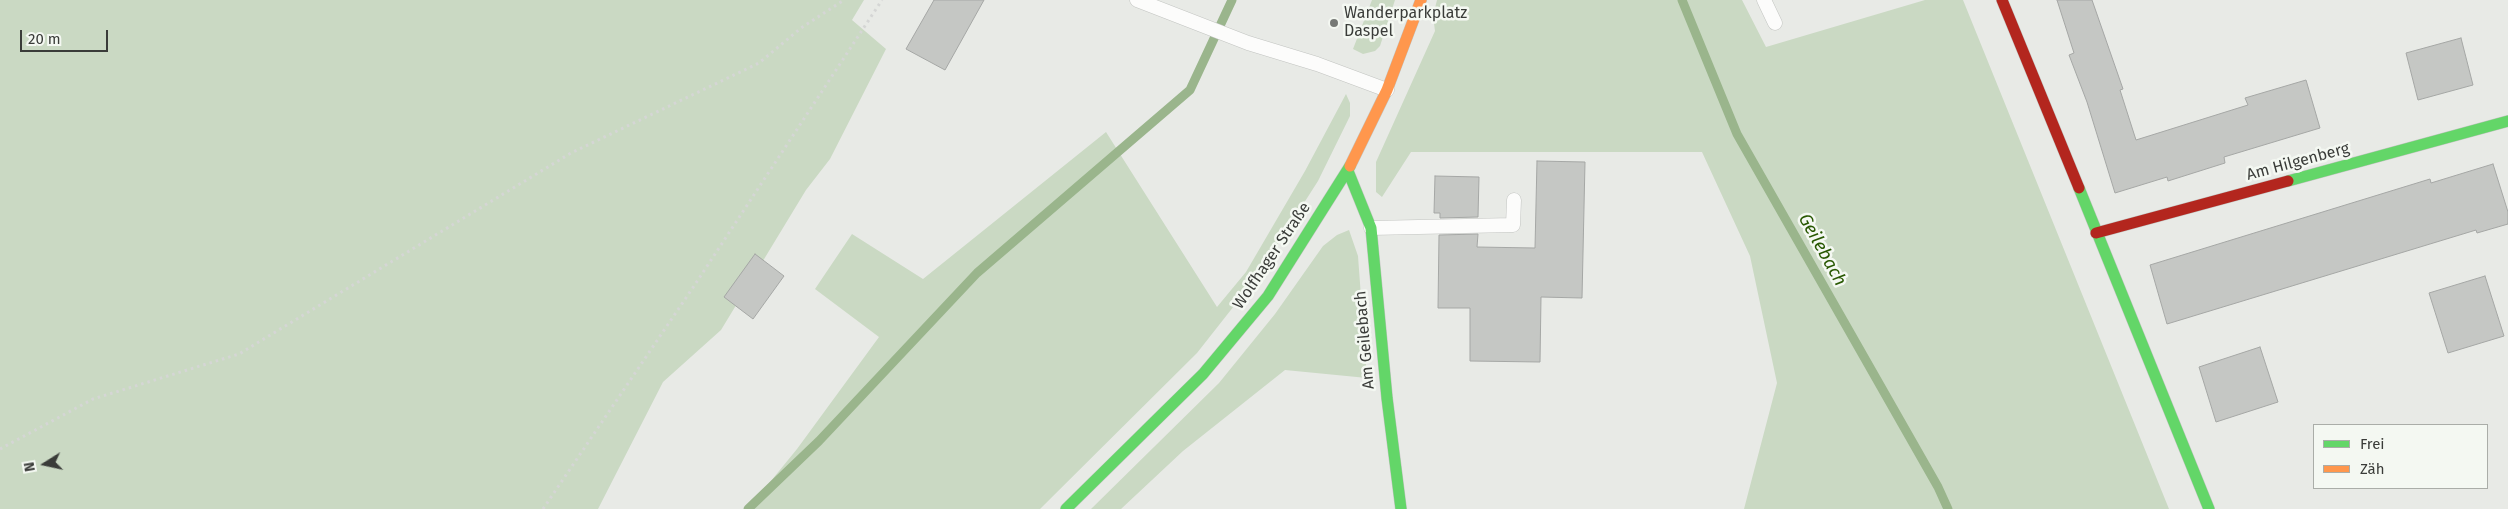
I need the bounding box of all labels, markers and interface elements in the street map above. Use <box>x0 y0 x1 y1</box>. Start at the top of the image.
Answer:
place label: Wanderparkplatz Daspel <box>1344 4 1467 42</box>
marker: Wanderparkplatz Daspel <box>1328 17 1340 29</box>
scale bar <box>22 20 110 52</box>
text: 20 m <box>28 30 61 48</box>
street label: Am Hilgenberg <box>2244 139 2352 185</box>
street label: Wolfhager Straße <box>1229 199 1315 313</box>
water label: Geilebach <box>1793 210 1851 290</box>
street label: Am Geilebach <box>1351 290 1379 390</box>
legend <box>2313 424 2488 489</box>
text: Frei <box>2360 435 2385 453</box>
north arrow <box>20 439 70 489</box>
text: Zäh <box>2360 460 2385 478</box>
text: N <box>21 461 39 473</box>

